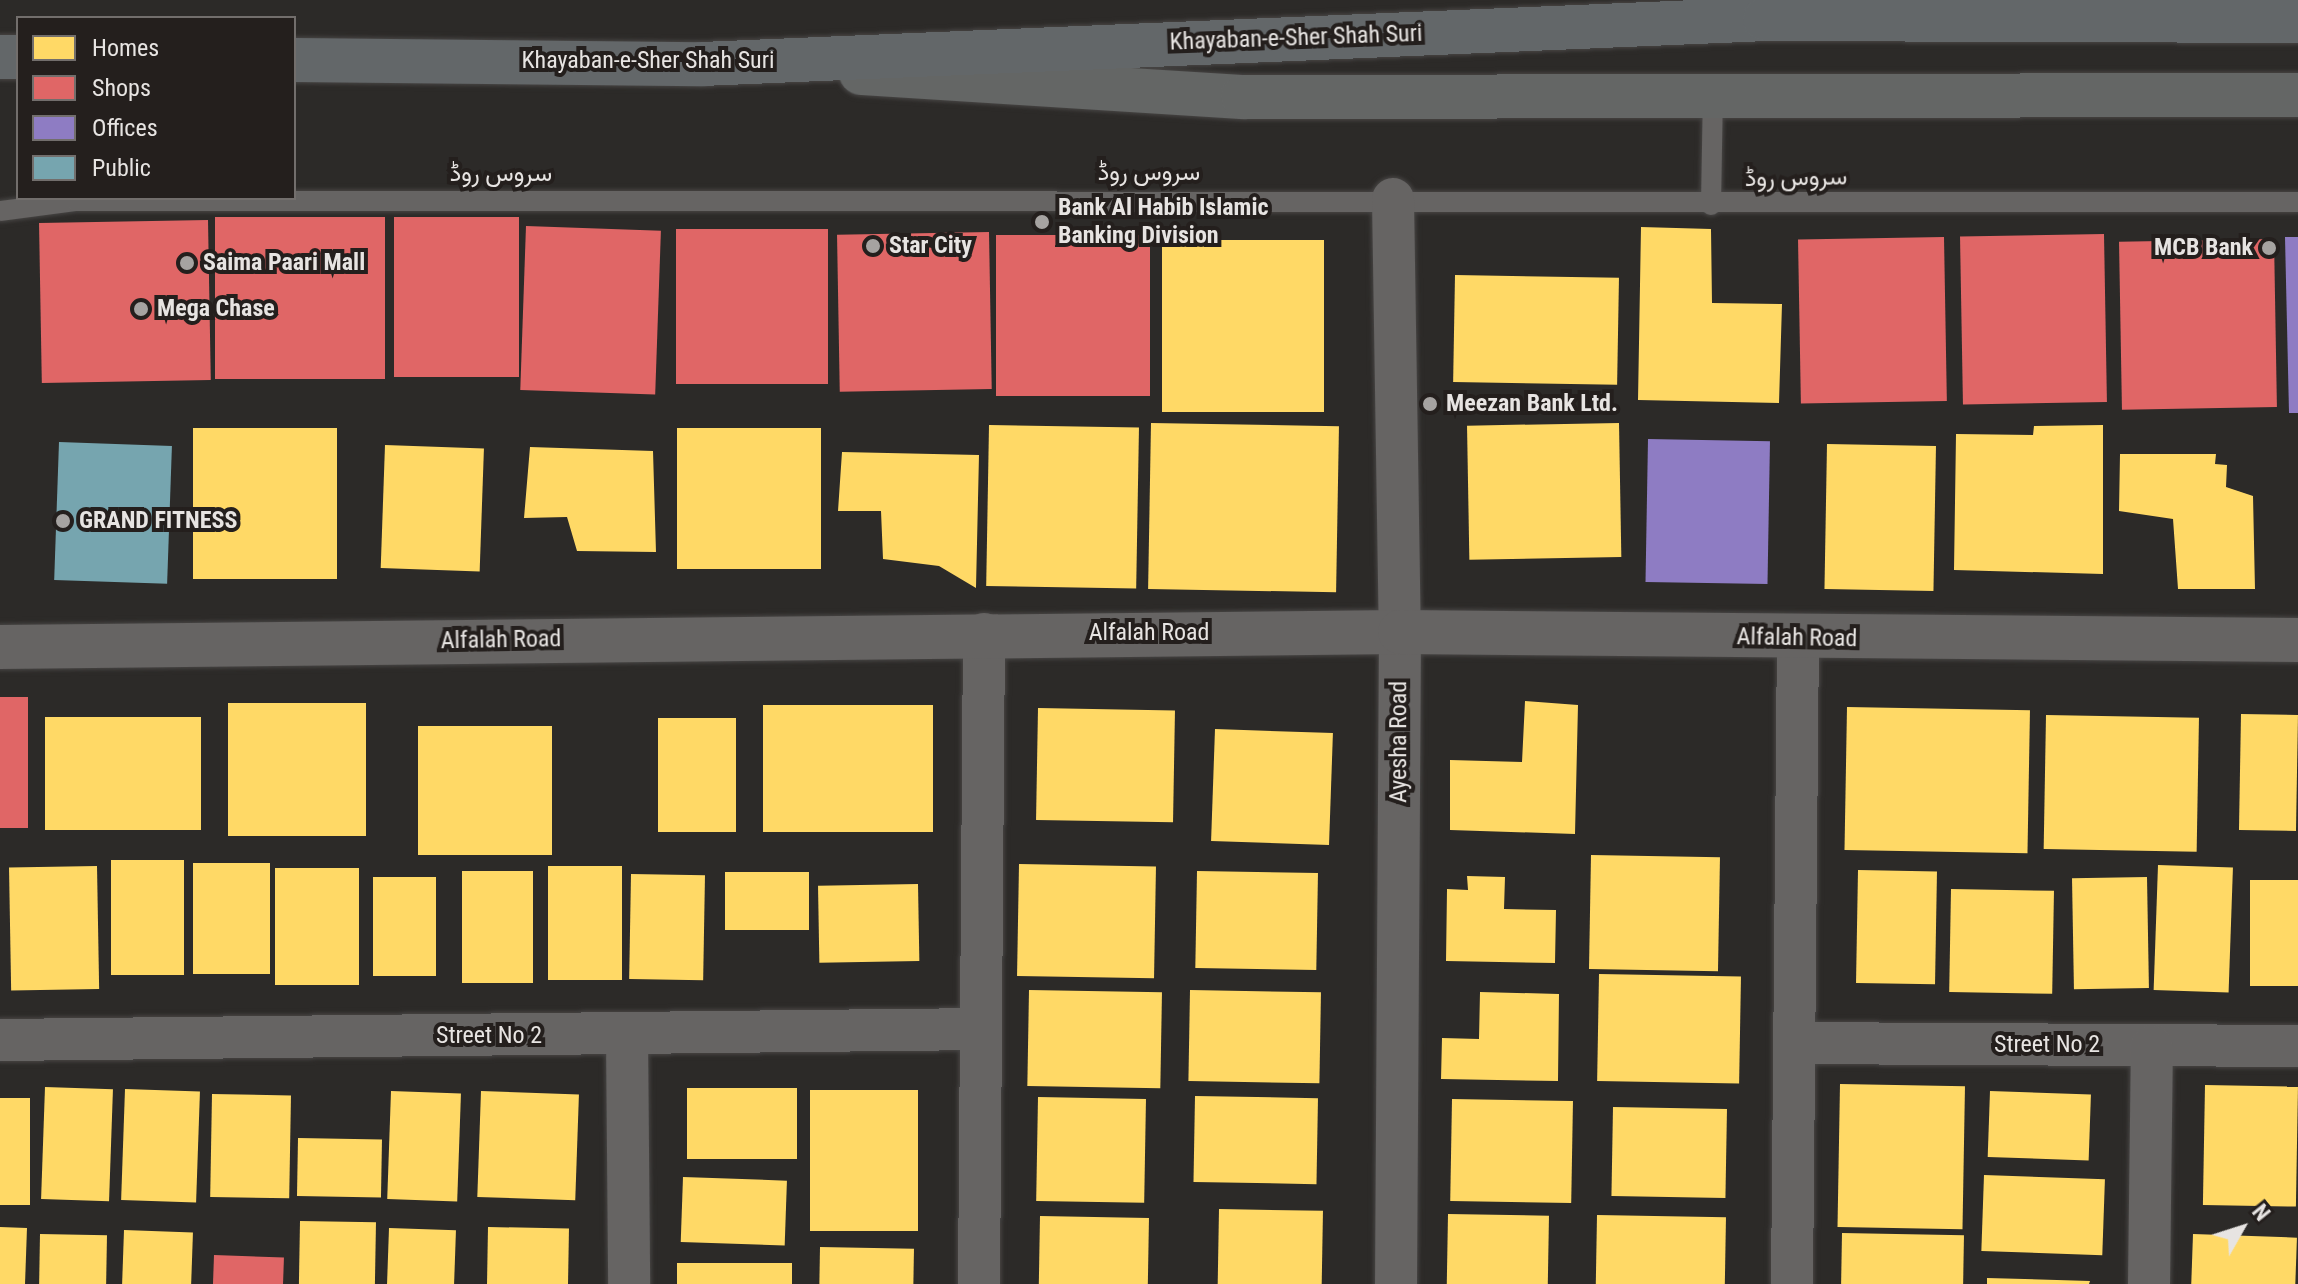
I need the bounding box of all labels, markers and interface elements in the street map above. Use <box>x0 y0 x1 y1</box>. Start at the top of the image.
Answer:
legend <box>16 16 296 200</box>
street label: Khayaban-e-Sher Shah Suri <box>1169 19 1423 57</box>
text: Homes <box>92 34 159 62</box>
street label: Khayaban-e-Sher Shah Suri <box>521 47 775 75</box>
text: Shops <box>92 74 151 102</box>
text: Offices <box>92 114 158 142</box>
text: Public <box>92 154 151 182</box>
street label: سروس روڈ <box>1098 159 1200 187</box>
street label: سروس روڈ <box>450 160 552 188</box>
street label: سروس روڈ <box>1745 163 1847 193</box>
place label: Bank Al Habib Islamic Banking Division <box>1058 194 1269 250</box>
marker: Bank Al Habib Islamic Banking Division <box>1033 213 1051 231</box>
place label: Star City <box>889 232 972 260</box>
place label: MCB Bank <box>2154 234 2253 262</box>
marker: Star City <box>864 237 882 255</box>
marker: MCB Bank <box>2260 239 2278 257</box>
place label: Saima Paari Mall <box>203 249 365 277</box>
marker: Saima Paari Mall <box>178 254 196 272</box>
place label: Mega Chase <box>157 295 275 323</box>
marker: Mega Chase <box>132 300 150 318</box>
place label: Meezan Bank Ltd. <box>1446 390 1618 418</box>
marker: Meezan Bank Ltd. <box>1421 395 1439 413</box>
place label: GRAND FITNESS <box>79 507 237 535</box>
marker: GRAND FITNESS <box>54 512 72 530</box>
street label: Alfalah Road <box>1089 619 1209 647</box>
street label: Alfalah Road <box>1736 623 1858 653</box>
street label: Alfalah Road <box>440 625 562 655</box>
street label: Ayesha Road <box>1385 681 1413 803</box>
street label: Street No 2 <box>436 1022 542 1050</box>
street label: Street No 2 <box>1994 1031 2100 1059</box>
north arrow <box>2202 1188 2282 1268</box>
text: N <box>2247 1199 2275 1226</box>

